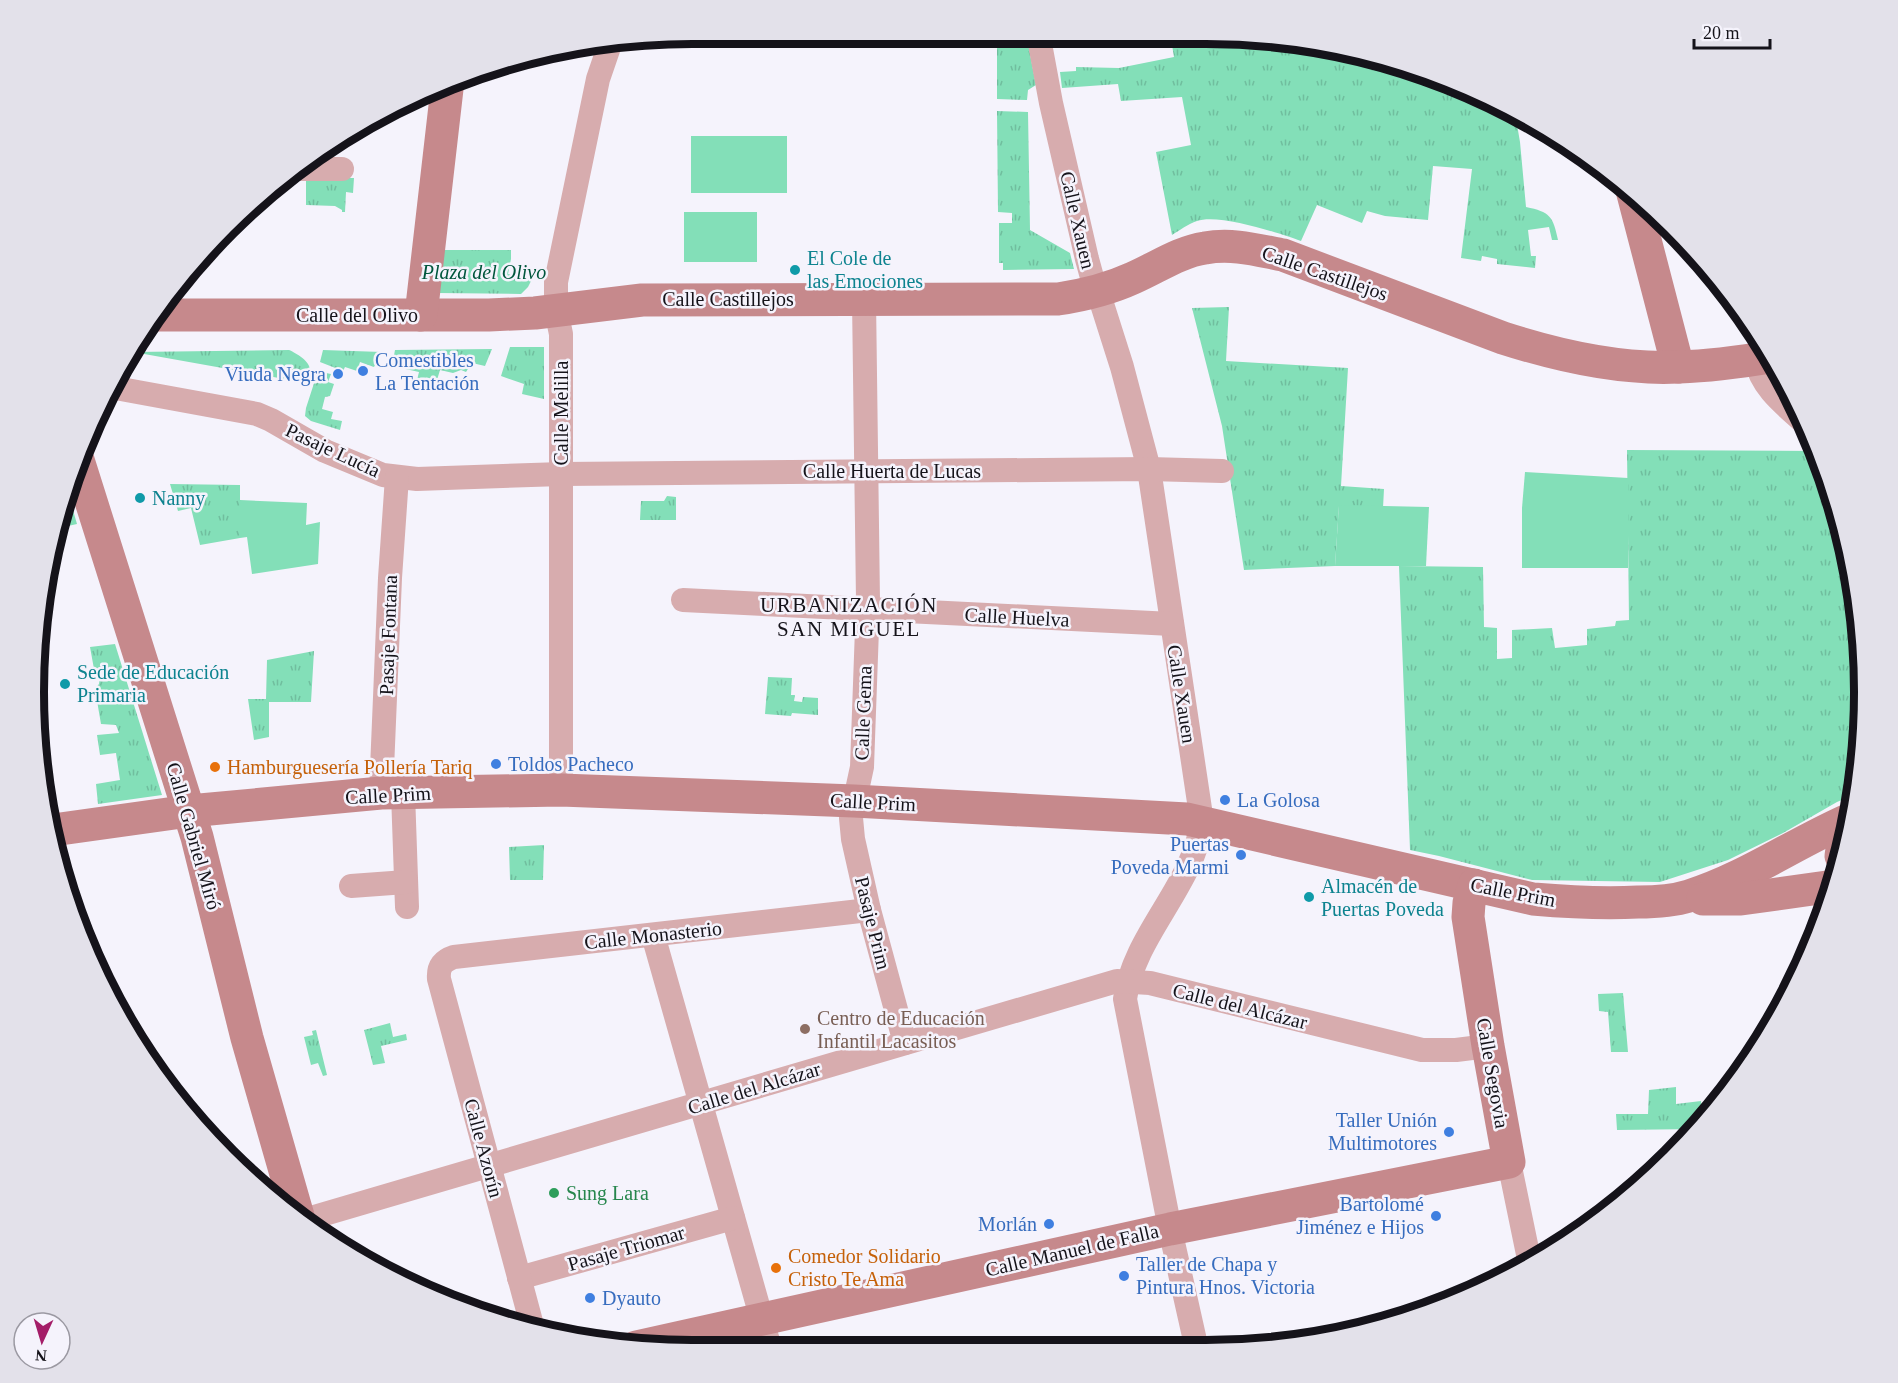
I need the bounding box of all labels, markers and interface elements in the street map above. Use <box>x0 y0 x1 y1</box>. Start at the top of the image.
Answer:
scale bar <box>1694 12 1770 50</box>
text: 20 m <box>1703 23 1740 43</box>
street label: Calle Xauen <box>1056 169 1100 271</box>
street label: Calle Castillejos <box>1259 241 1391 306</box>
place label: El Cole de las Emociones <box>807 247 923 292</box>
park label: Plaza del Olivo <box>421 261 546 283</box>
marker: El Cole de las Emociones <box>788 263 802 277</box>
street label: Calle Castillejos <box>662 288 794 311</box>
street label: Calle del Olivo <box>296 304 418 326</box>
place label: Comestibles La Tentación <box>375 349 479 394</box>
street label: Calle Melilla <box>550 360 572 465</box>
place label: Viuda Negra <box>224 363 326 386</box>
marker: Comestibles La Tentación <box>356 364 370 378</box>
marker: Viuda Negra <box>331 367 345 381</box>
street label: Pasaje Lucía <box>282 419 384 482</box>
street label: Calle Huerta de Lucas <box>803 460 981 482</box>
place label: Nanny <box>152 487 205 510</box>
marker: Nanny <box>133 491 147 505</box>
street label: Pasaje Fontana <box>375 574 402 696</box>
district label: URBANIZACIÓN SAN MIGUEL <box>760 593 938 641</box>
street label: Calle Huelva <box>964 603 1070 631</box>
street label: Calle Xauen <box>1163 643 1201 745</box>
place label: Sede de Educación Primaria <box>77 661 229 706</box>
street label: Calle Gema <box>850 665 876 761</box>
marker: Sede de Educación Primaria <box>58 677 72 691</box>
place label: Toldos Pacheco <box>508 753 634 775</box>
place label: Hamburguesería Pollería Tariq <box>227 756 473 779</box>
marker: Toldos Pacheco <box>489 757 503 771</box>
street label: Calle Gabriel Miró <box>162 760 226 912</box>
marker: Hamburguesería Pollería Tariq <box>208 760 222 774</box>
street label: Calle Prim <box>344 782 432 808</box>
street label: Calle Prim <box>829 789 917 815</box>
place label: La Golosa <box>1237 789 1320 811</box>
marker: La Golosa <box>1218 793 1232 807</box>
place label: Puertas Poveda Marmi <box>1111 833 1229 878</box>
marker: Puertas Poveda Marmi <box>1234 848 1248 862</box>
street label: Calle Prim <box>1469 873 1558 911</box>
street label: Pasaje Prim <box>850 874 895 972</box>
place label: Almacén de Puertas Poveda <box>1321 875 1444 920</box>
marker: Almacén de Puertas Poveda <box>1302 890 1316 904</box>
street label: Calle Monasterio <box>583 917 723 953</box>
street label: Calle del Alcázar <box>1171 979 1310 1033</box>
place label: Centro de Educación Infantil Lacasitos <box>817 1007 985 1052</box>
street label: Calle Segovia <box>1471 1016 1514 1130</box>
marker: Centro de Educación Infantil Lacasitos <box>798 1022 812 1036</box>
street label: Calle del Alcázar <box>685 1057 823 1119</box>
street label: Calle Azorín <box>460 1096 508 1200</box>
place label: Taller Unión Multimotores <box>1328 1109 1437 1154</box>
marker: Taller Unión Multimotores <box>1442 1125 1456 1139</box>
place label: Sung Lara <box>566 1182 649 1205</box>
marker: Sung Lara <box>547 1186 561 1200</box>
place label: Bartolomé Jiménez e Hijos <box>1296 1193 1424 1239</box>
marker: Bartolomé Jiménez e Hijos <box>1429 1209 1443 1223</box>
place label: Morlán <box>978 1213 1037 1235</box>
marker: Morlán <box>1042 1217 1056 1231</box>
street label: Calle Manuel de Falla <box>983 1219 1161 1281</box>
street label: Pasaje Triomar <box>565 1221 688 1276</box>
place label: Comedor Solidario Cristo Te Ama <box>788 1245 941 1290</box>
place label: Taller de Chapa y Pintura Hnos. Victoria <box>1136 1253 1315 1298</box>
marker: Comedor Solidario Cristo Te Ama <box>769 1261 783 1275</box>
marker: Taller de Chapa y Pintura Hnos. Victoria <box>1117 1269 1131 1283</box>
place label: Dyauto <box>602 1287 661 1310</box>
marker: Dyauto <box>583 1291 597 1305</box>
north arrow <box>12 1311 72 1371</box>
text: N <box>34 1347 47 1364</box>

